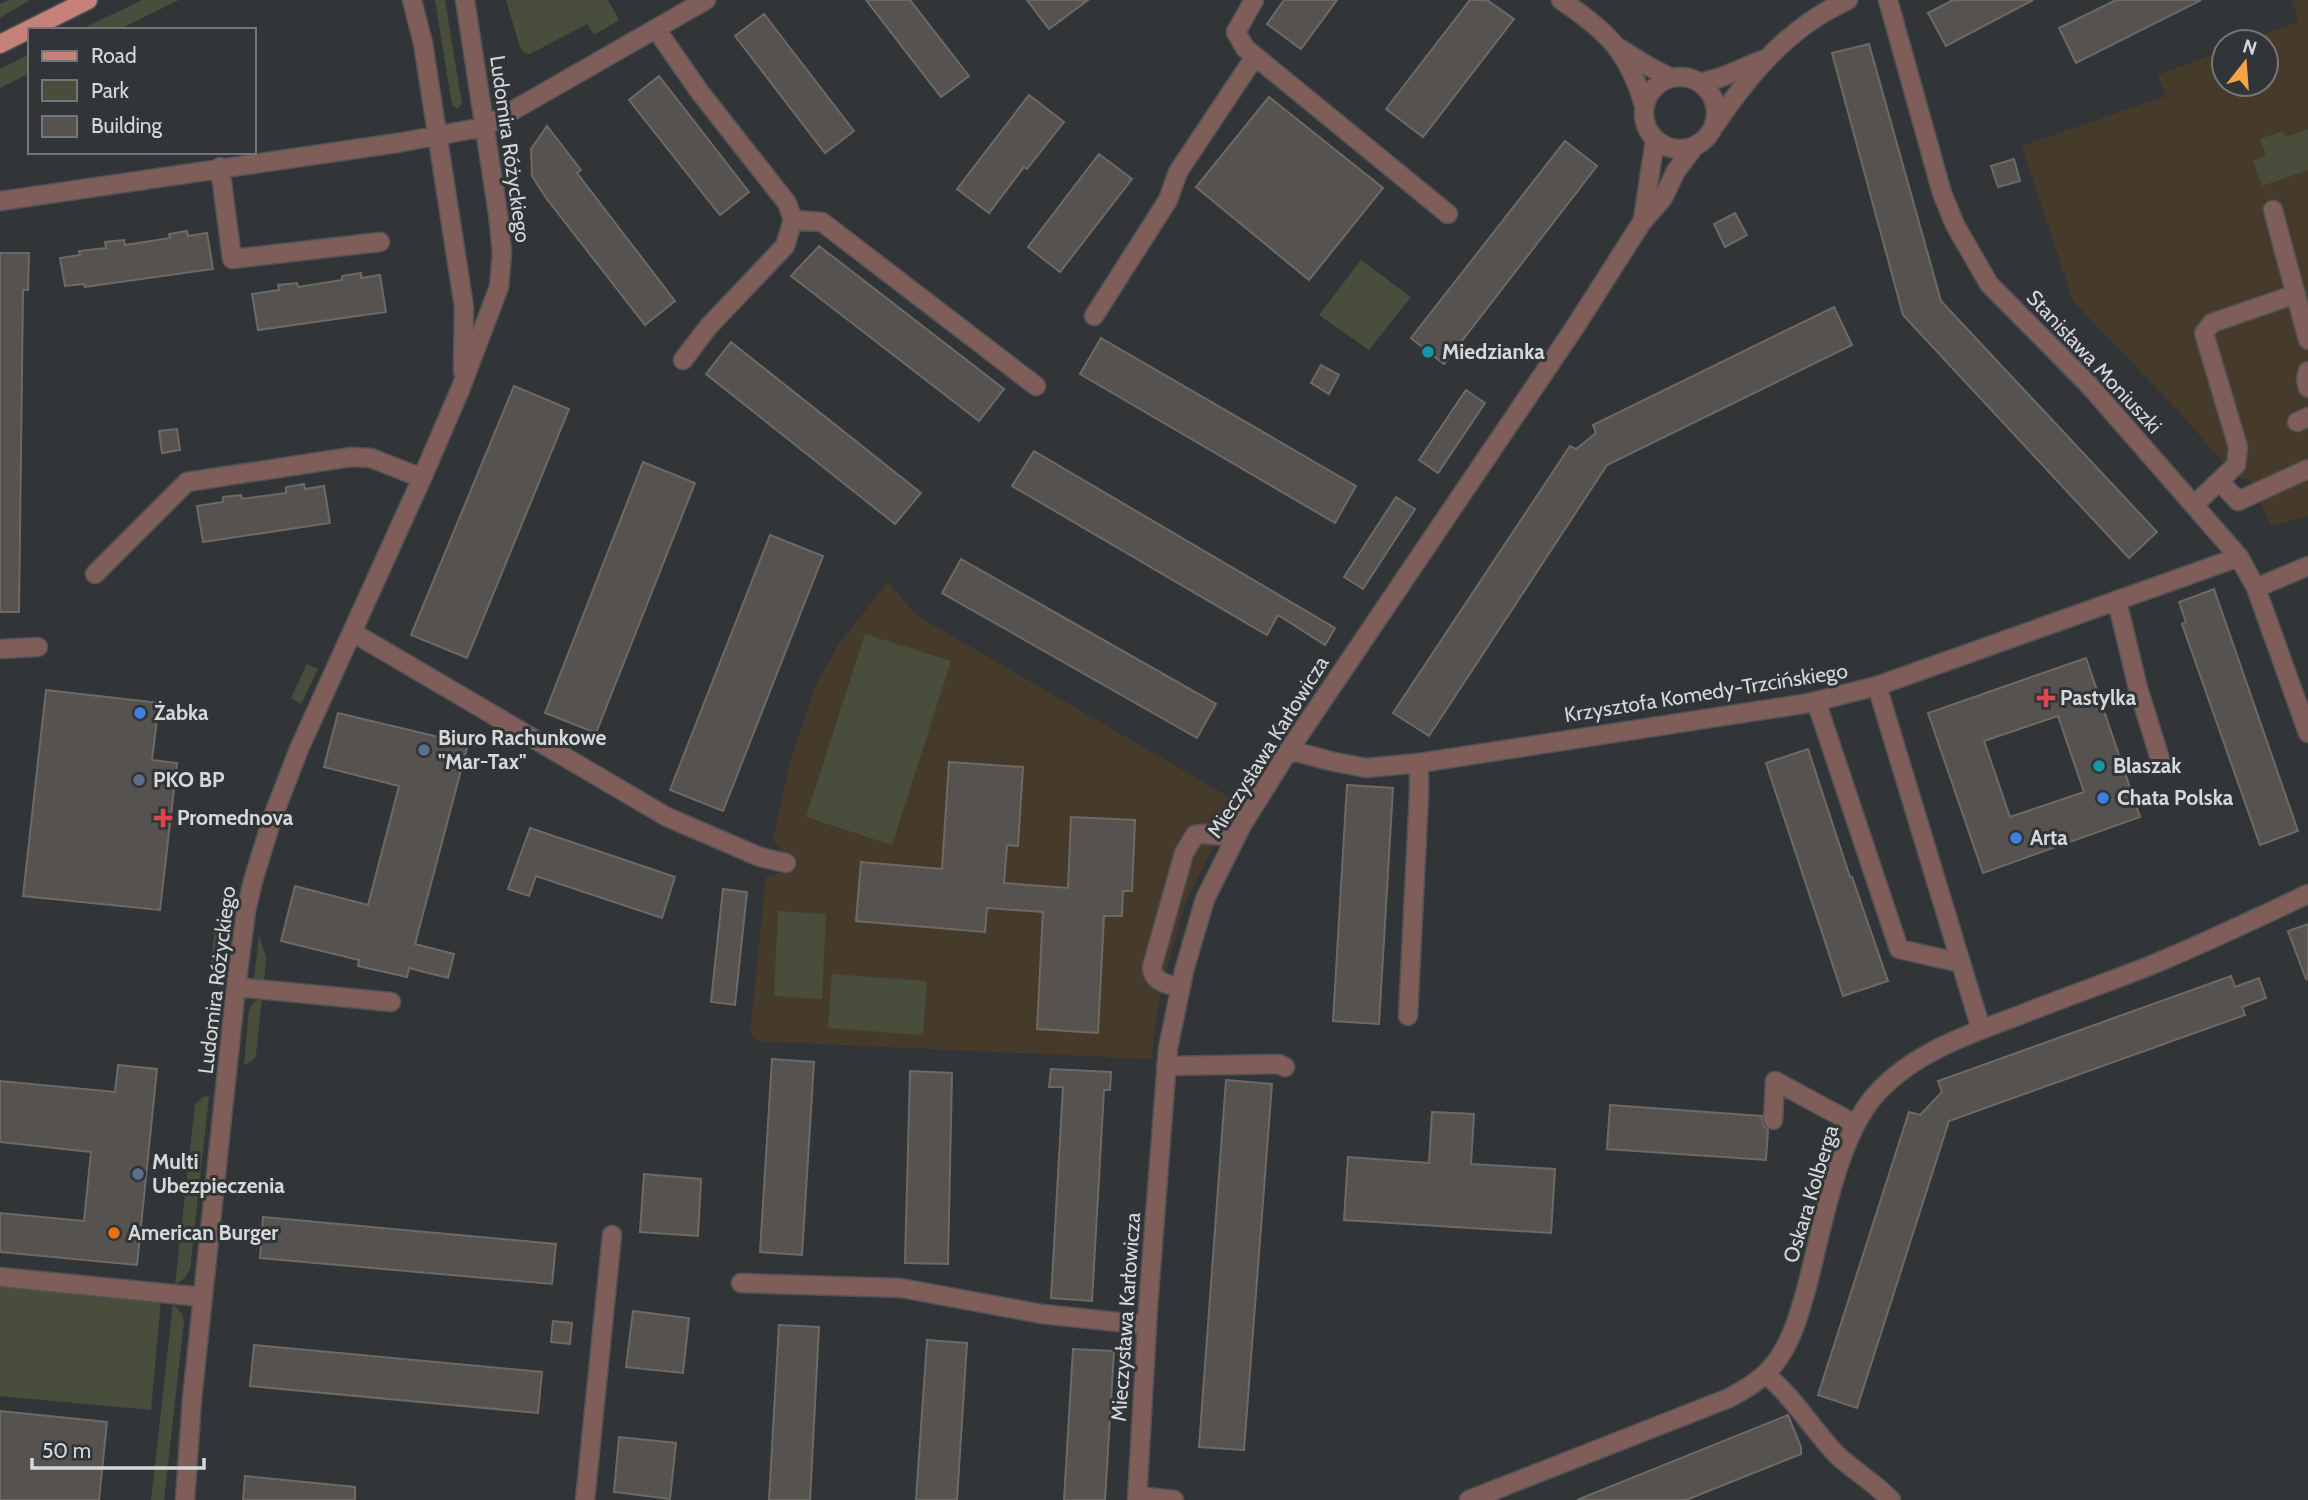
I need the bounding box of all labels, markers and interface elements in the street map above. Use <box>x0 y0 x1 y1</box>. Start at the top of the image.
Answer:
legend <box>28 28 256 154</box>
north arrow <box>2210 28 2280 98</box>
text: N <box>2240 34 2260 60</box>
text: Road <box>91 43 137 68</box>
street label: Ludomira Różyckiego <box>485 54 536 244</box>
text: Park <box>91 78 129 103</box>
text: Building <box>91 113 163 138</box>
street label: Stanisława Moniuszki <box>2022 285 2167 438</box>
place label: Miedzianka <box>1442 339 1545 364</box>
marker: Miedzianka <box>1420 344 1436 360</box>
street label: Mieczysława Karłowicza <box>1201 651 1334 842</box>
street label: Krzysztofa Komedy-Trzcińskiego <box>1562 658 1849 727</box>
place label: Pastylka <box>2060 685 2137 710</box>
marker: Pastylka <box>2038 690 2054 706</box>
place label: Żabka <box>154 700 209 725</box>
marker: Żabka <box>132 705 148 721</box>
place label: Biuro Rachunkowe "Mar-Tax" <box>438 725 607 774</box>
marker: Biuro Rachunkowe "Mar-Tax" <box>416 742 432 758</box>
place label: Blaszak <box>2113 753 2182 778</box>
marker: Blaszak <box>2091 758 2107 774</box>
place label: PKO BP <box>153 767 225 792</box>
marker: PKO BP <box>131 772 147 788</box>
place label: Chata Polska <box>2117 785 2234 810</box>
marker: Chata Polska <box>2095 790 2111 806</box>
place label: Promednova <box>177 805 294 830</box>
marker: Promednova <box>155 810 171 826</box>
place label: Arta <box>2030 825 2068 850</box>
marker: Arta <box>2008 830 2024 846</box>
street label: Ludomira Różyckiego <box>193 885 240 1075</box>
street label: Oskara Kolberga <box>1778 1122 1843 1266</box>
place label: Multi Ubezpieczenia <box>152 1149 285 1198</box>
marker: Multi Ubezpieczenia <box>130 1166 146 1182</box>
street label: Mieczysława Karłowicza <box>1106 1212 1145 1422</box>
place label: American Burger <box>128 1220 278 1245</box>
marker: American Burger <box>106 1225 122 1241</box>
scale bar <box>32 1426 203 1470</box>
text: 50 m <box>42 1438 91 1463</box>

